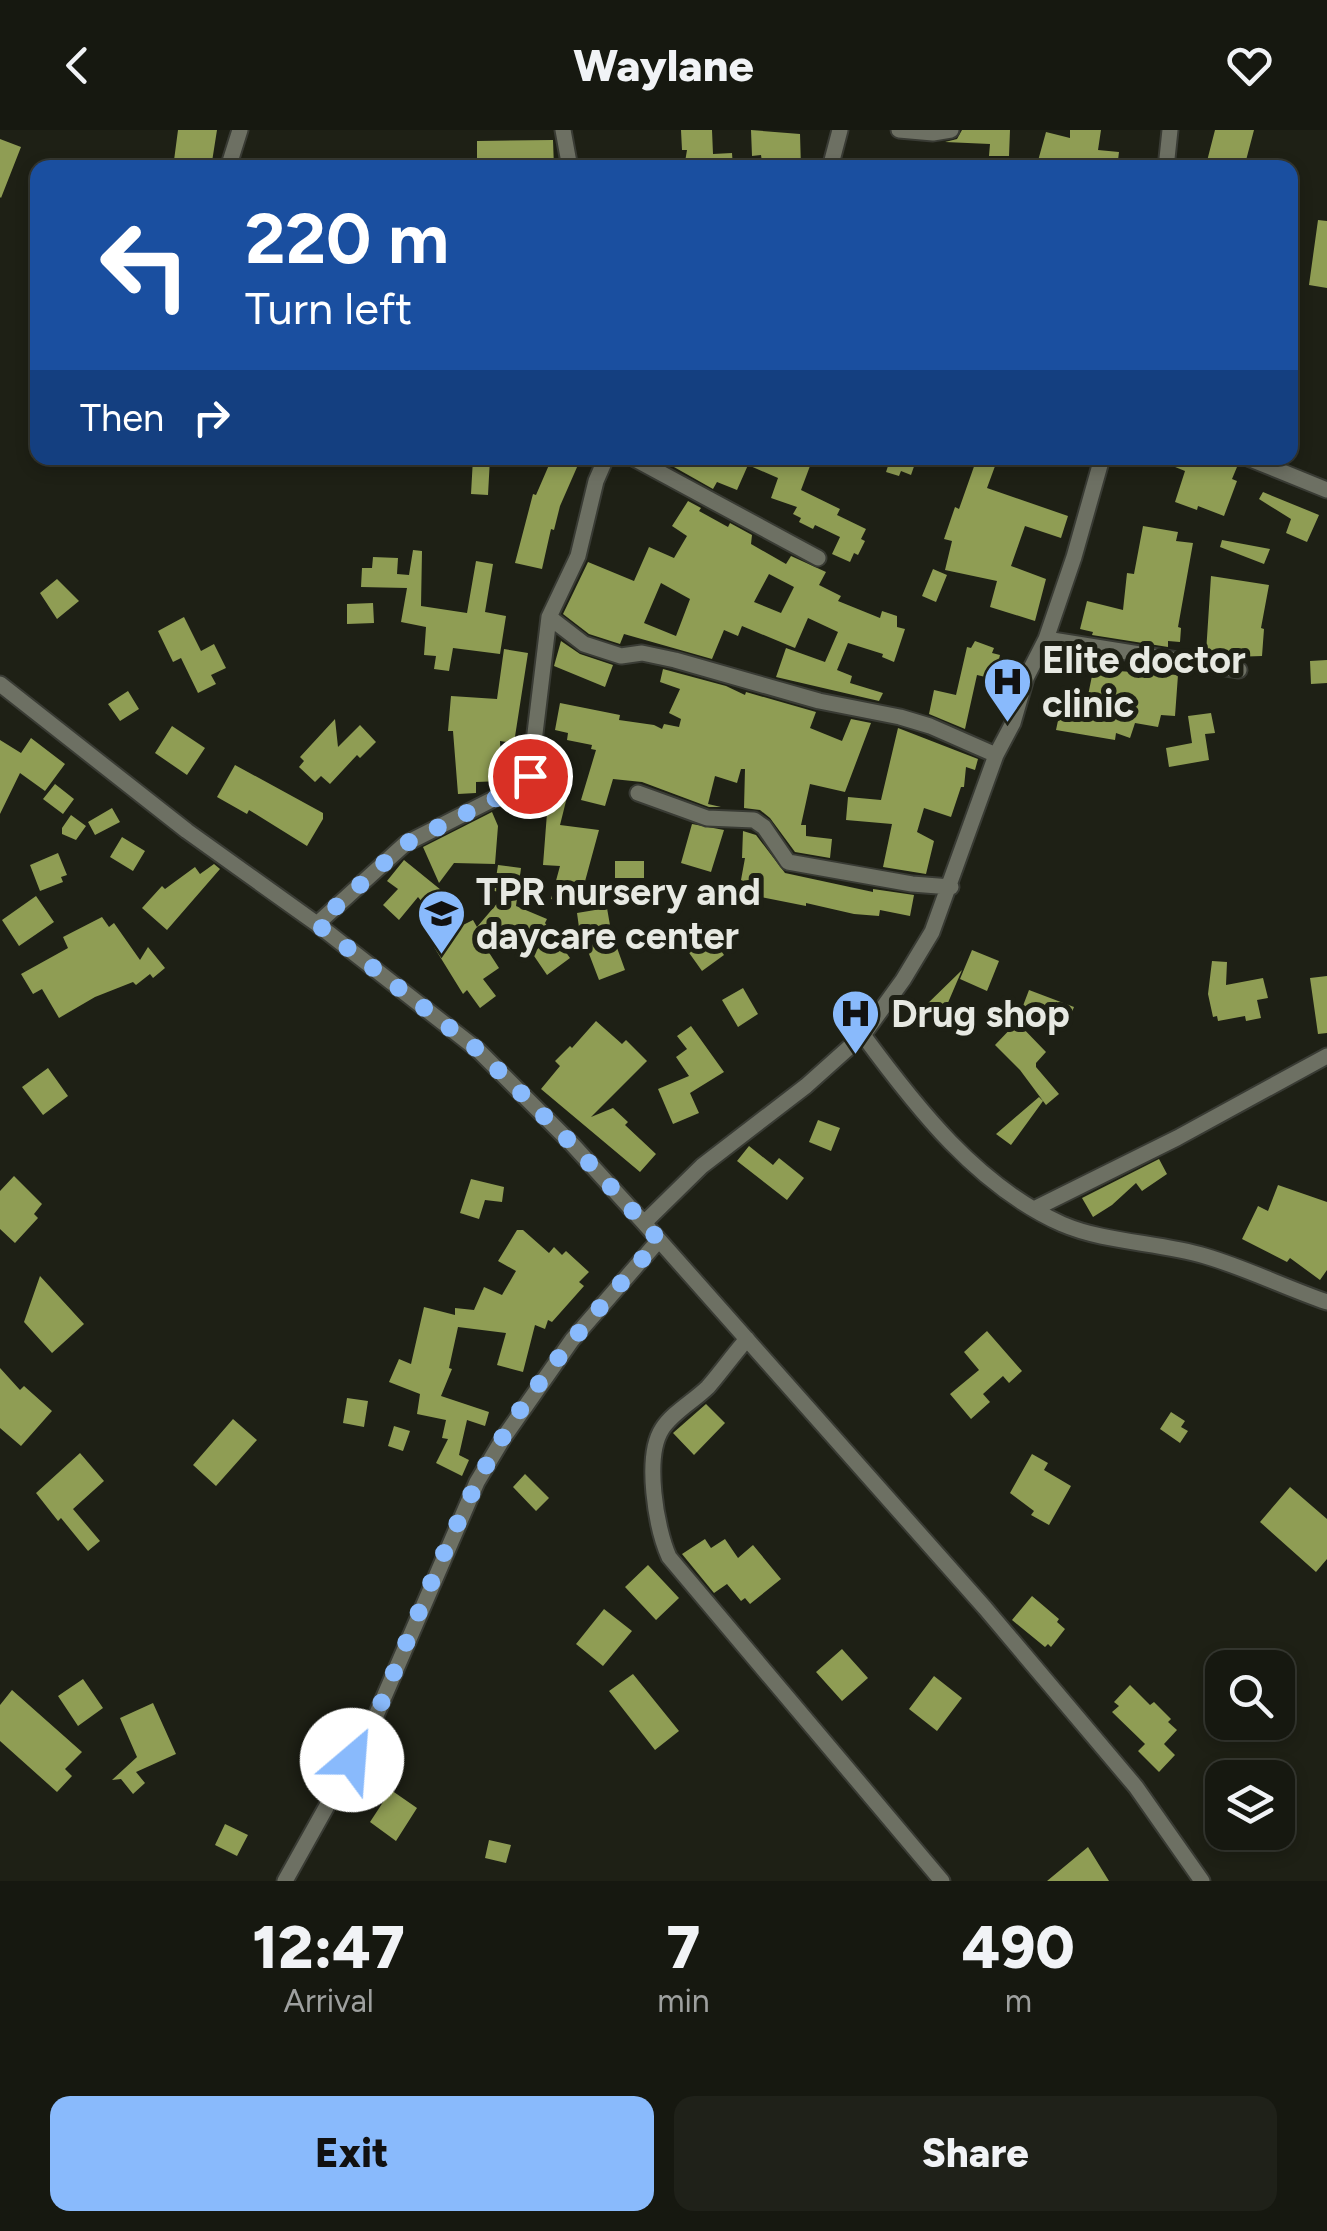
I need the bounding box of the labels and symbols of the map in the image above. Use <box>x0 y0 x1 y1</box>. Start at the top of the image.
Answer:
place label: Elite doctor clinic <box>1042 637 1246 727</box>
hospital icon: Elite doctor clinic <box>981 656 1033 724</box>
pin <box>488 734 573 819</box>
place label: TPR nursery and daycare center <box>476 869 761 959</box>
school or university icon: TPR nursery and daycare center <box>415 888 467 956</box>
hospital icon: Drug shop <box>830 988 882 1056</box>
place label: Drug shop <box>891 991 1070 1037</box>
position arrow <box>300 1708 404 1812</box>

